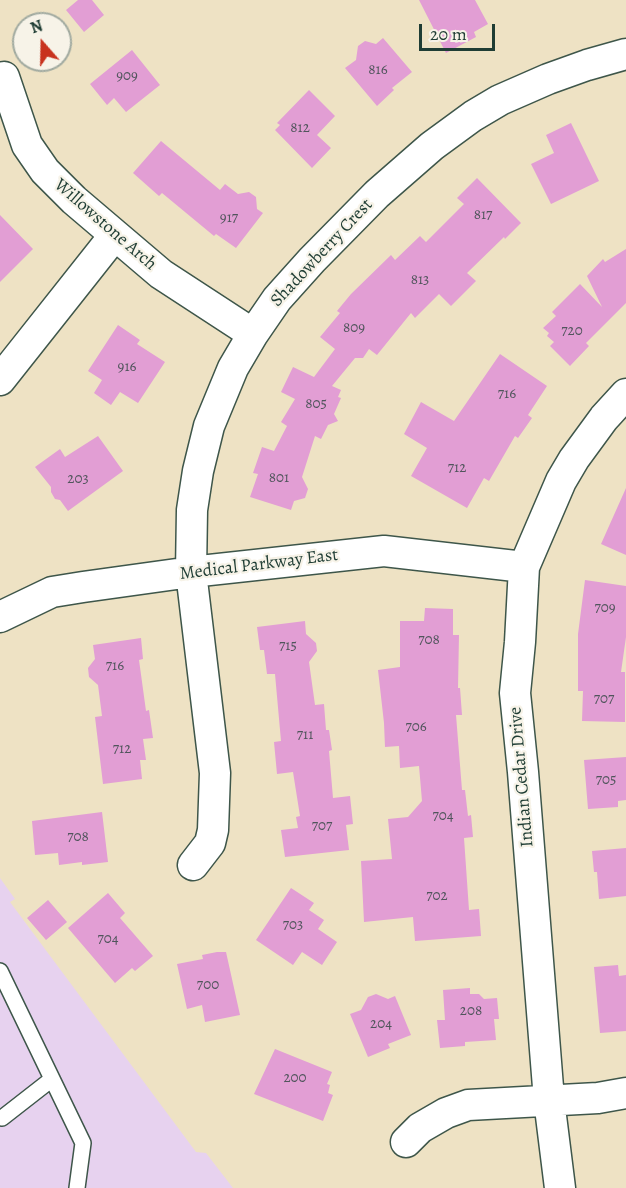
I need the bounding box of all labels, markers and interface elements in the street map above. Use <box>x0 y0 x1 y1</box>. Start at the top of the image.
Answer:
north arrow <box>12 12 72 72</box>
scale bar <box>422 12 498 50</box>
text: N <box>27 15 46 39</box>
text: 20 m <box>430 22 467 46</box>
house number: 816 <box>368 61 388 79</box>
house number: 909 <box>116 67 138 85</box>
house number: 812 <box>290 119 310 137</box>
street label: Willowstone Arch <box>49 175 161 275</box>
street label: Shadowberry Crest <box>266 194 378 312</box>
house number: 817 <box>474 206 492 224</box>
house number: 917 <box>220 209 238 227</box>
house number: 813 <box>411 271 429 289</box>
house number: 809 <box>343 319 365 337</box>
house number: 720 <box>561 322 583 340</box>
house number: 916 <box>118 358 136 376</box>
house number: 716 <box>498 385 516 403</box>
house number: 805 <box>305 395 327 413</box>
house number: 712 <box>448 459 466 477</box>
house number: 801 <box>269 469 289 487</box>
house number: 203 <box>67 470 89 488</box>
street label: Medical Parkway East <box>179 545 339 585</box>
house number: 709 <box>594 599 616 617</box>
house number: 708 <box>418 631 440 649</box>
house number: 715 <box>279 637 297 655</box>
house number: 716 <box>106 657 124 675</box>
house number: 707 <box>594 690 614 708</box>
street label: Indian Cedar Drive <box>505 706 539 848</box>
house number: 706 <box>405 718 427 736</box>
house number: 711 <box>297 726 313 744</box>
house number: 712 <box>113 740 131 758</box>
house number: 705 <box>596 771 616 789</box>
house number: 704 <box>432 807 454 825</box>
house number: 707 <box>312 817 332 835</box>
house number: 708 <box>67 828 89 846</box>
house number: 702 <box>426 887 448 905</box>
house number: 703 <box>283 916 303 934</box>
house number: 704 <box>97 930 119 948</box>
house number: 700 <box>197 976 219 994</box>
house number: 208 <box>460 1002 482 1020</box>
house number: 204 <box>370 1015 392 1033</box>
house number: 200 <box>283 1069 307 1087</box>

